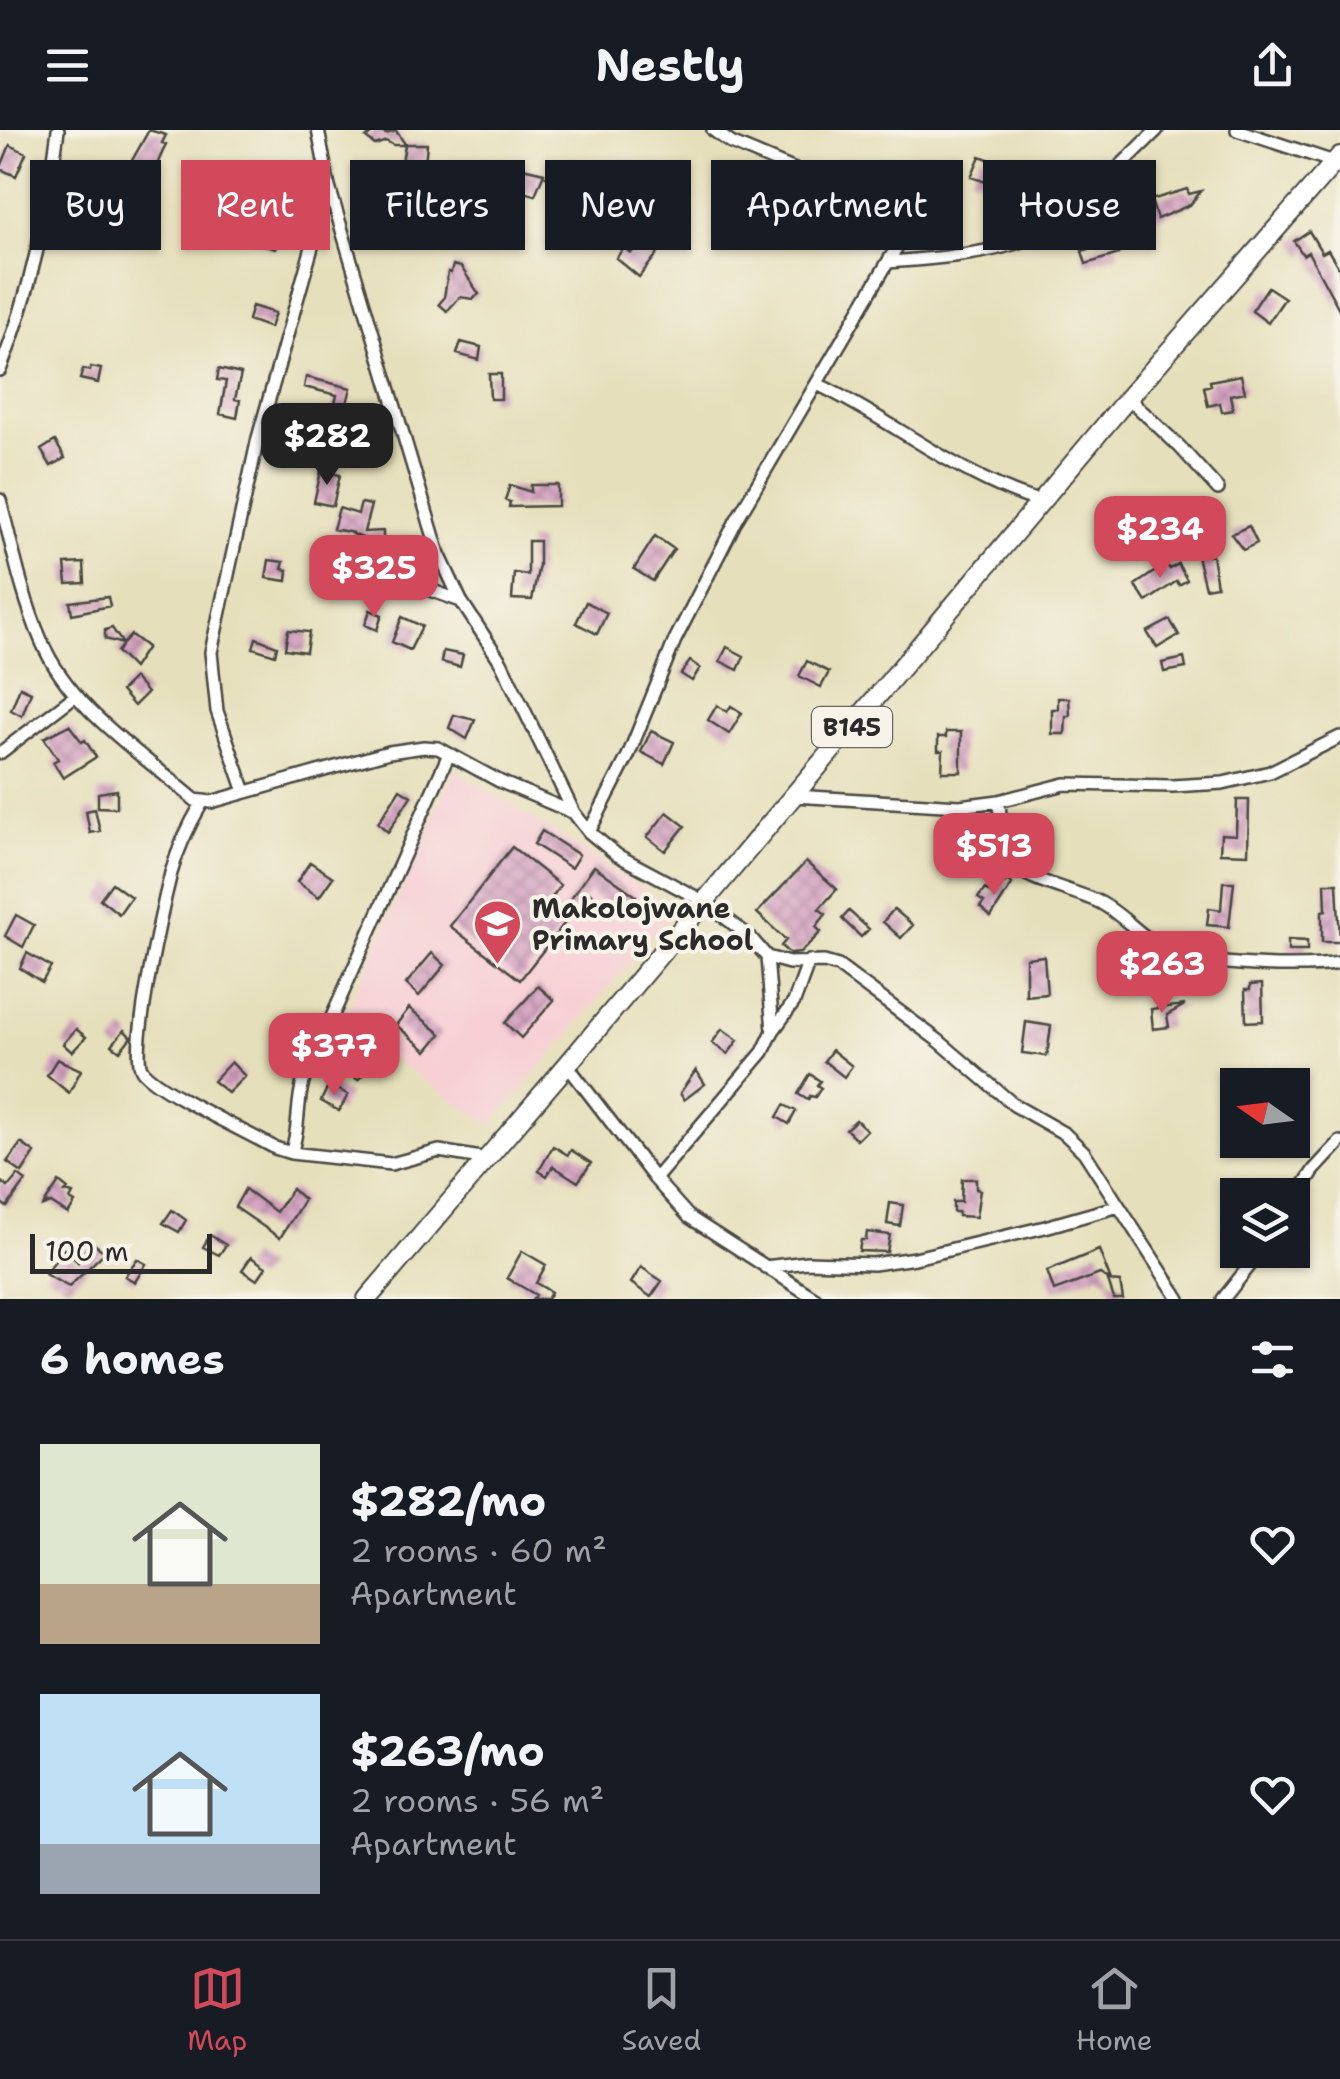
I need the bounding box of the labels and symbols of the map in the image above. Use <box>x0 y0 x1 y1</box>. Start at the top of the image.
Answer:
pin: $282 <box>268 403 386 488</box>
pin: $234 <box>1101 496 1219 581</box>
pin: $325 <box>315 535 433 620</box>
road number: B145 <box>812 707 892 747</box>
pin: $513 <box>935 813 1053 898</box>
place label: Makolojwane Primary School <box>532 889 754 959</box>
school or university icon: Makolojwane Primary School <box>471 898 523 966</box>
pin: $263 <box>1103 931 1221 1016</box>
pin: $377 <box>275 1013 393 1098</box>
north arrow <box>1220 1068 1310 1158</box>
scale bar <box>30 1229 212 1274</box>

